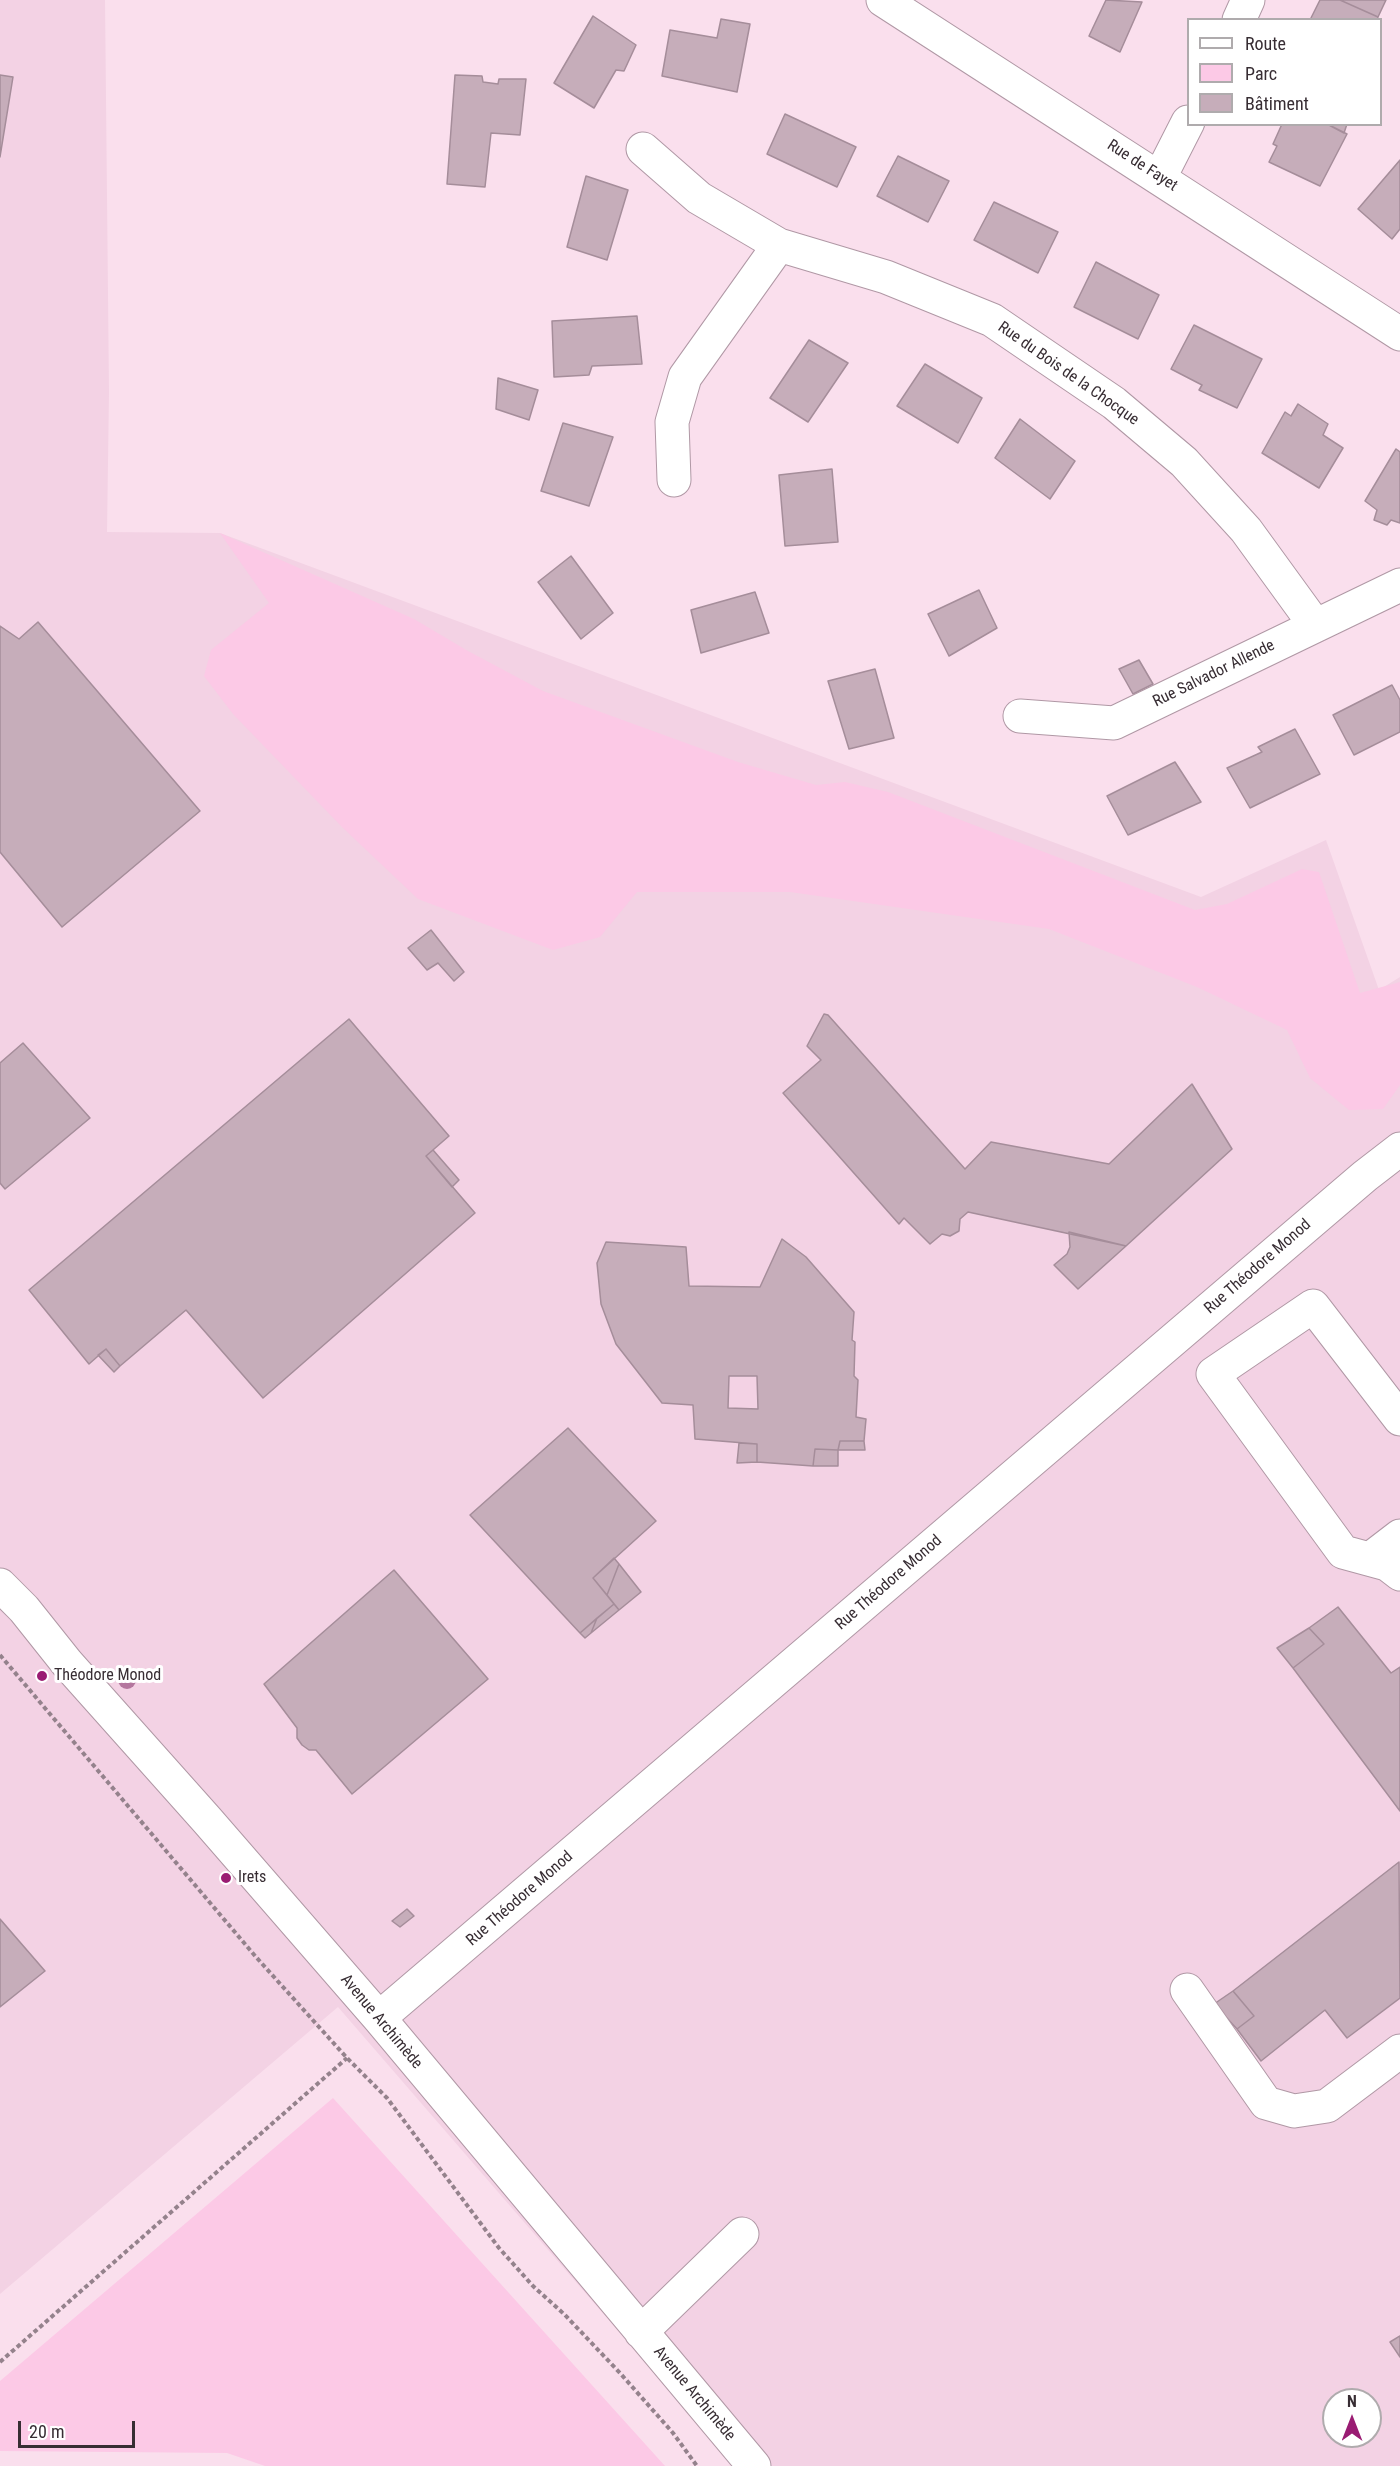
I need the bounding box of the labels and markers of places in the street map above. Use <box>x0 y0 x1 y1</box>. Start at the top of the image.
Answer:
place label: Théodore Monod <box>54 1666 161 1686</box>
marker: Théodore Monod <box>35 1669 49 1683</box>
place label: Irets <box>238 1868 266 1888</box>
marker: Irets <box>219 1871 233 1885</box>

